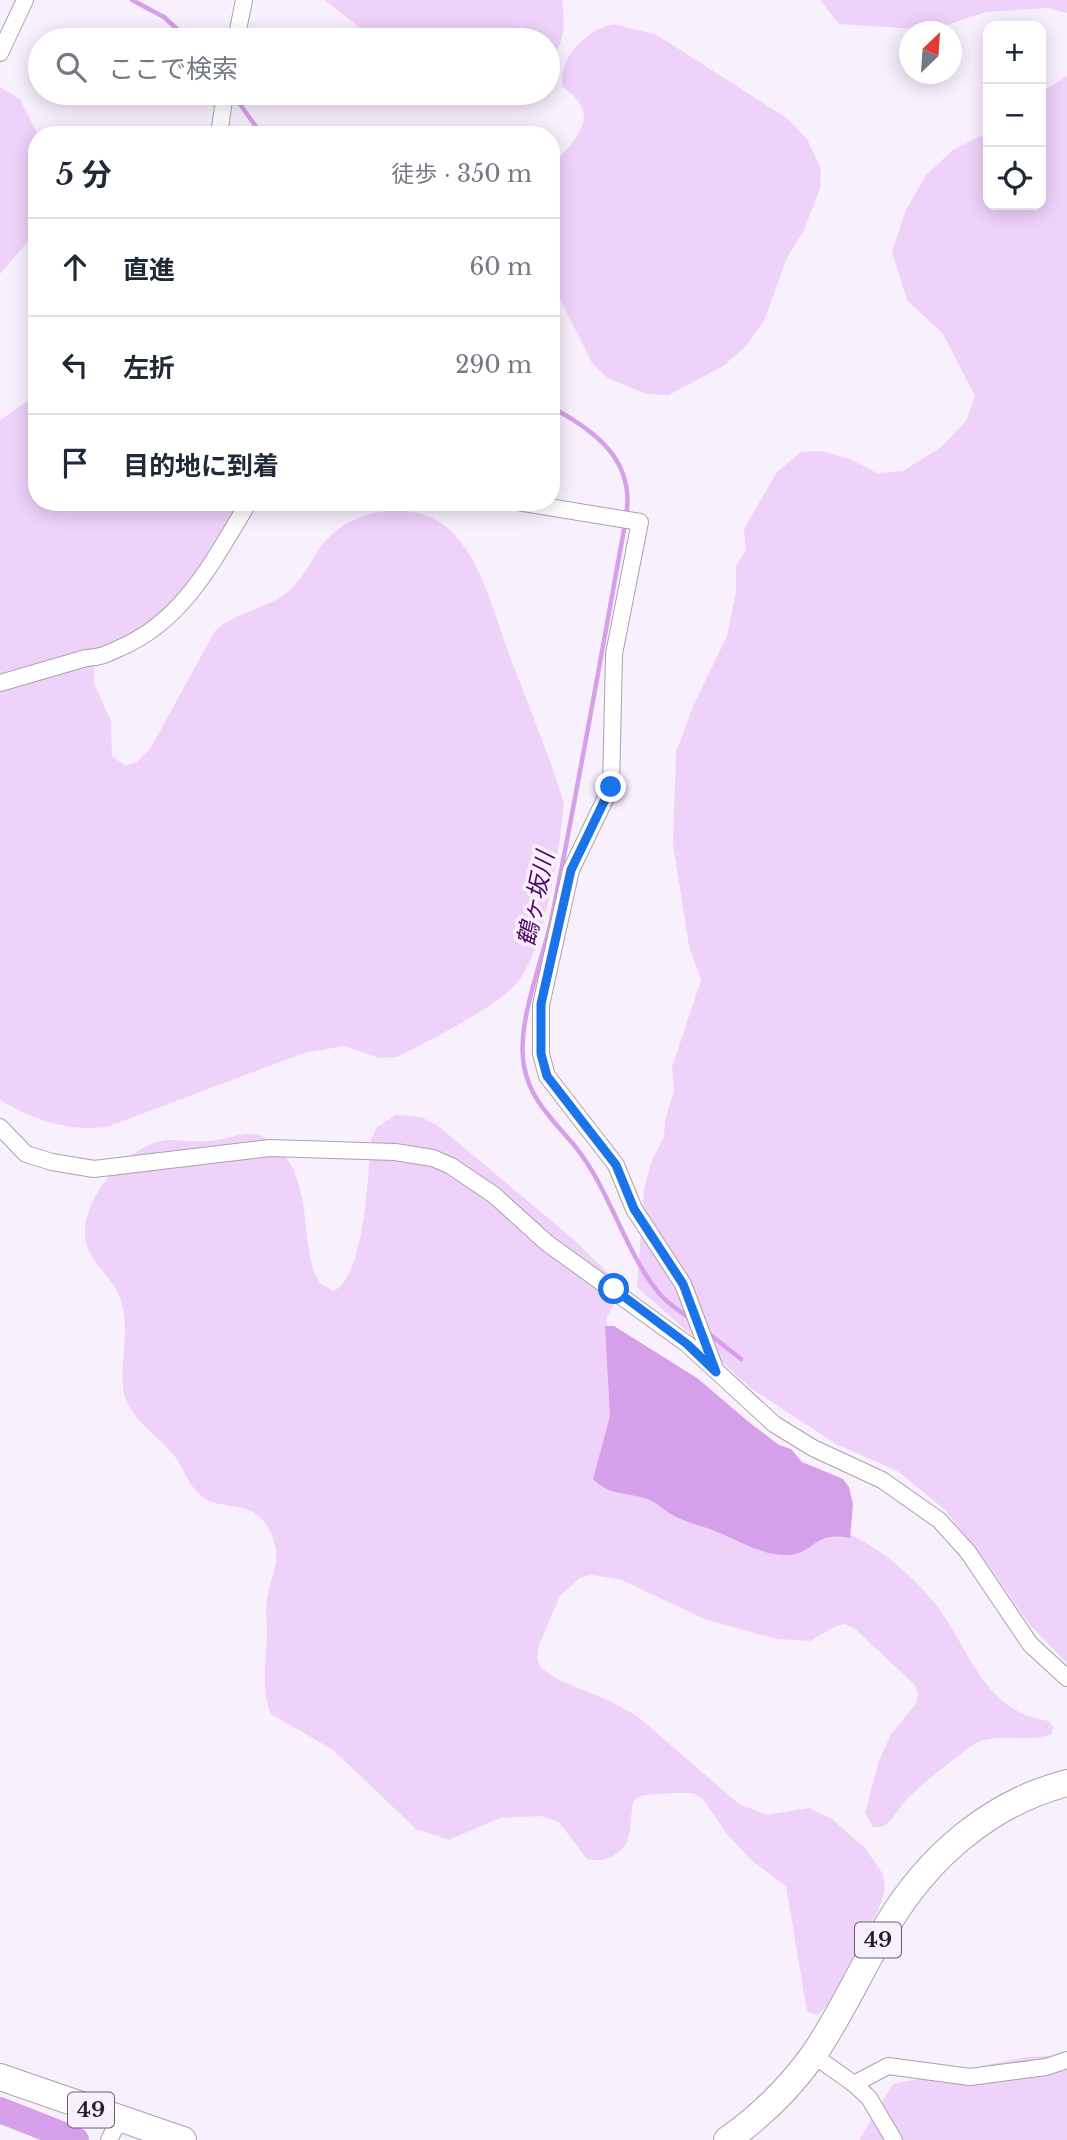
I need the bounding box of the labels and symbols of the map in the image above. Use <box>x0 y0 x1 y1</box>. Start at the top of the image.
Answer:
north arrow <box>899 21 962 84</box>
route end <box>595 771 626 802</box>
water label: 鶴ヶ坂川 <box>511 846 560 949</box>
route start <box>598 1273 629 1304</box>
road number: 49 <box>855 1923 901 1958</box>
road number: 49 <box>68 2092 114 2128</box>

